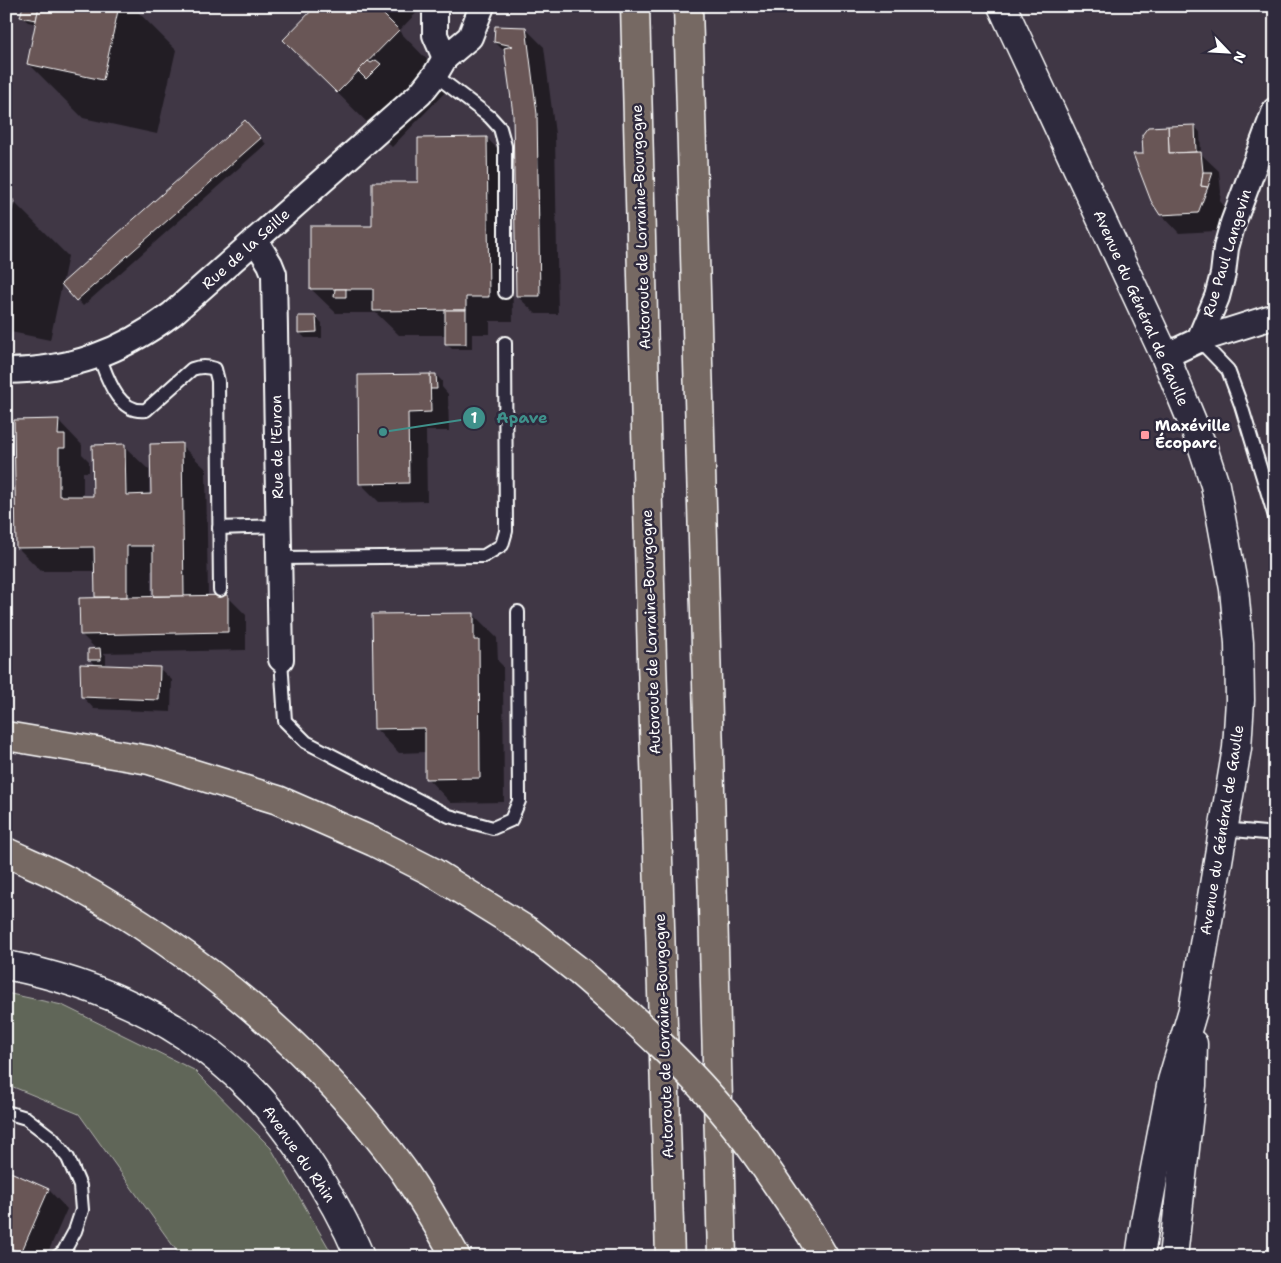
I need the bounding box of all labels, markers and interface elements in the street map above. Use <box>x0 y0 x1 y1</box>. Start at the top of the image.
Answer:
north arrow <box>1204 28 1254 78</box>
text: N <box>1229 49 1250 66</box>
street label: Autoroute de Lorraine-Bourgogne <box>627 104 655 350</box>
street label: Rue Paul Langevin <box>1198 187 1256 319</box>
street label: Rue de la Seille <box>198 204 294 294</box>
street label: Avenue du Général de Gaulle <box>1089 207 1193 409</box>
street label: Rue de l'Euron <box>266 395 288 499</box>
callout: Apave <box>462 402 558 433</box>
text: Apave <box>496 407 548 428</box>
text: 1 <box>471 408 478 428</box>
place label: Maxéville Écoparc <box>1155 416 1231 453</box>
marker: Maxéville Écoparc <box>1139 429 1151 441</box>
street label: Autoroute de Lorraine-Bourgogne <box>637 509 665 755</box>
street label: Avenue du Général de Gaulle <box>1195 723 1249 937</box>
street label: Autoroute de Lorraine-Bourgogne <box>650 913 678 1159</box>
street label: Avenue du Rhin <box>258 1102 340 1206</box>

